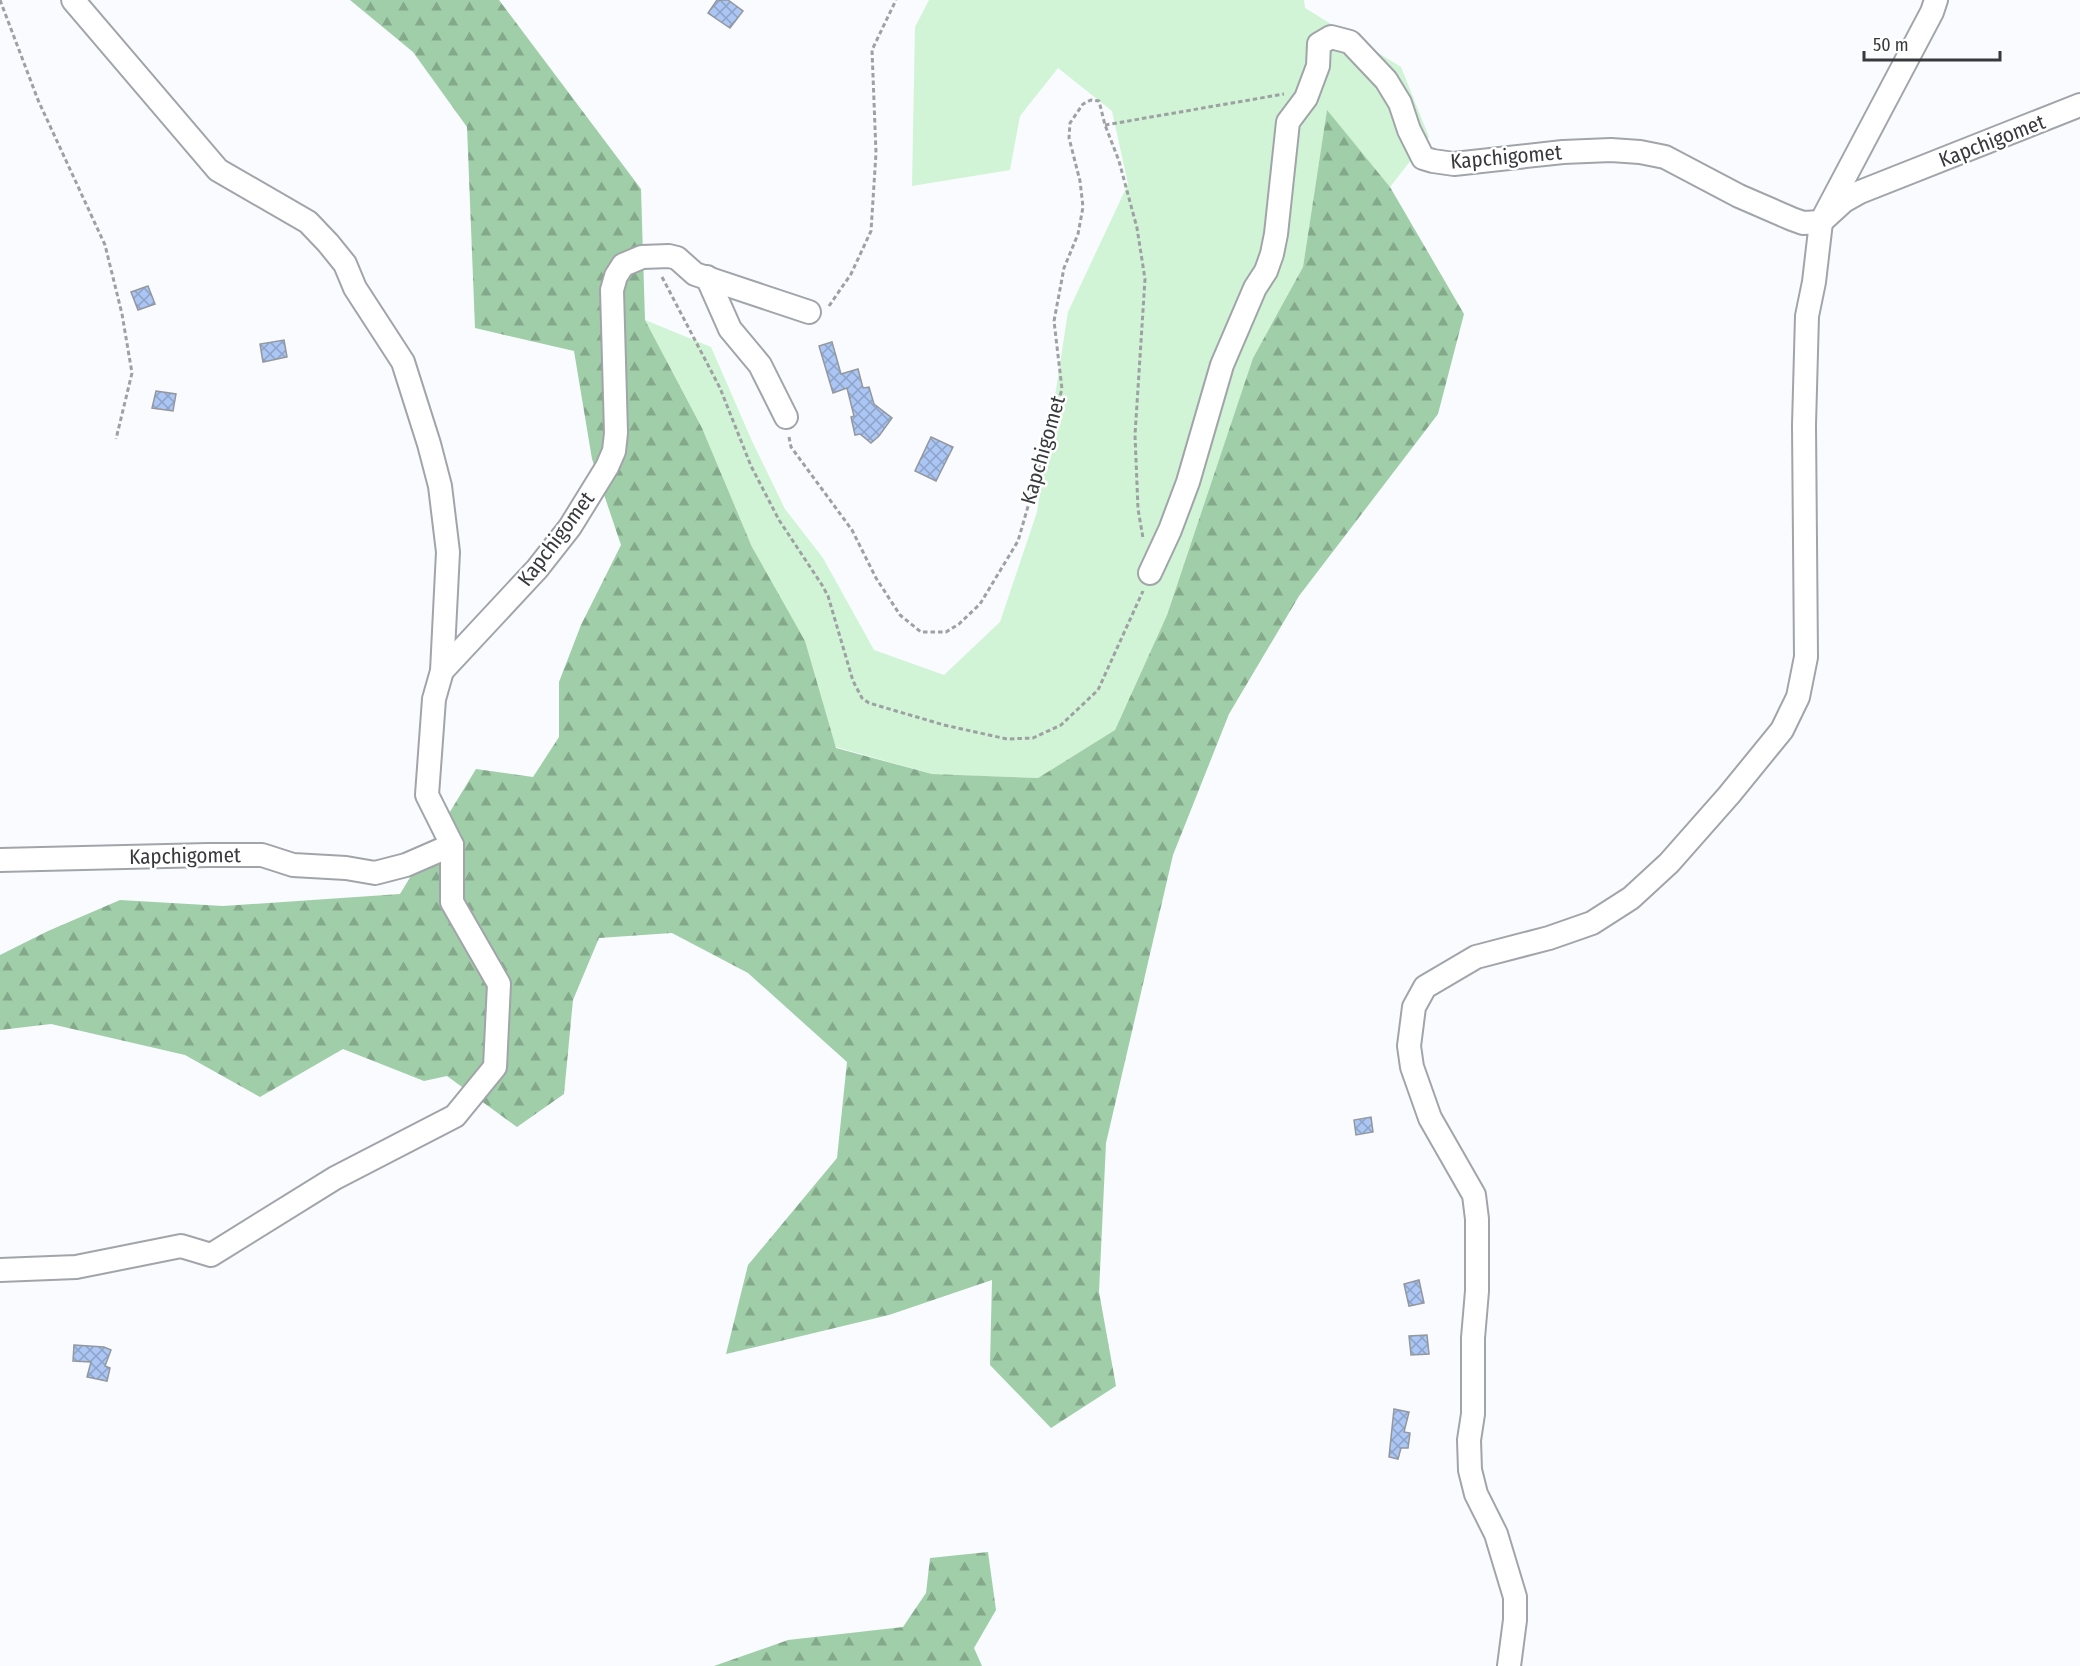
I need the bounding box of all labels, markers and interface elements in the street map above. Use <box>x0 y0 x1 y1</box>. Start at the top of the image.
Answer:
scale bar <box>1864 24 2000 62</box>
text: 50 m <box>1873 34 1909 56</box>
street label: Kapchigomet <box>1935 109 2049 173</box>
street label: Kapchigomet <box>1449 139 1563 175</box>
street label: Kapchigomet <box>1015 393 1071 507</box>
street label: Kapchigomet <box>512 486 600 591</box>
street label: Kapchigomet <box>129 842 241 870</box>

